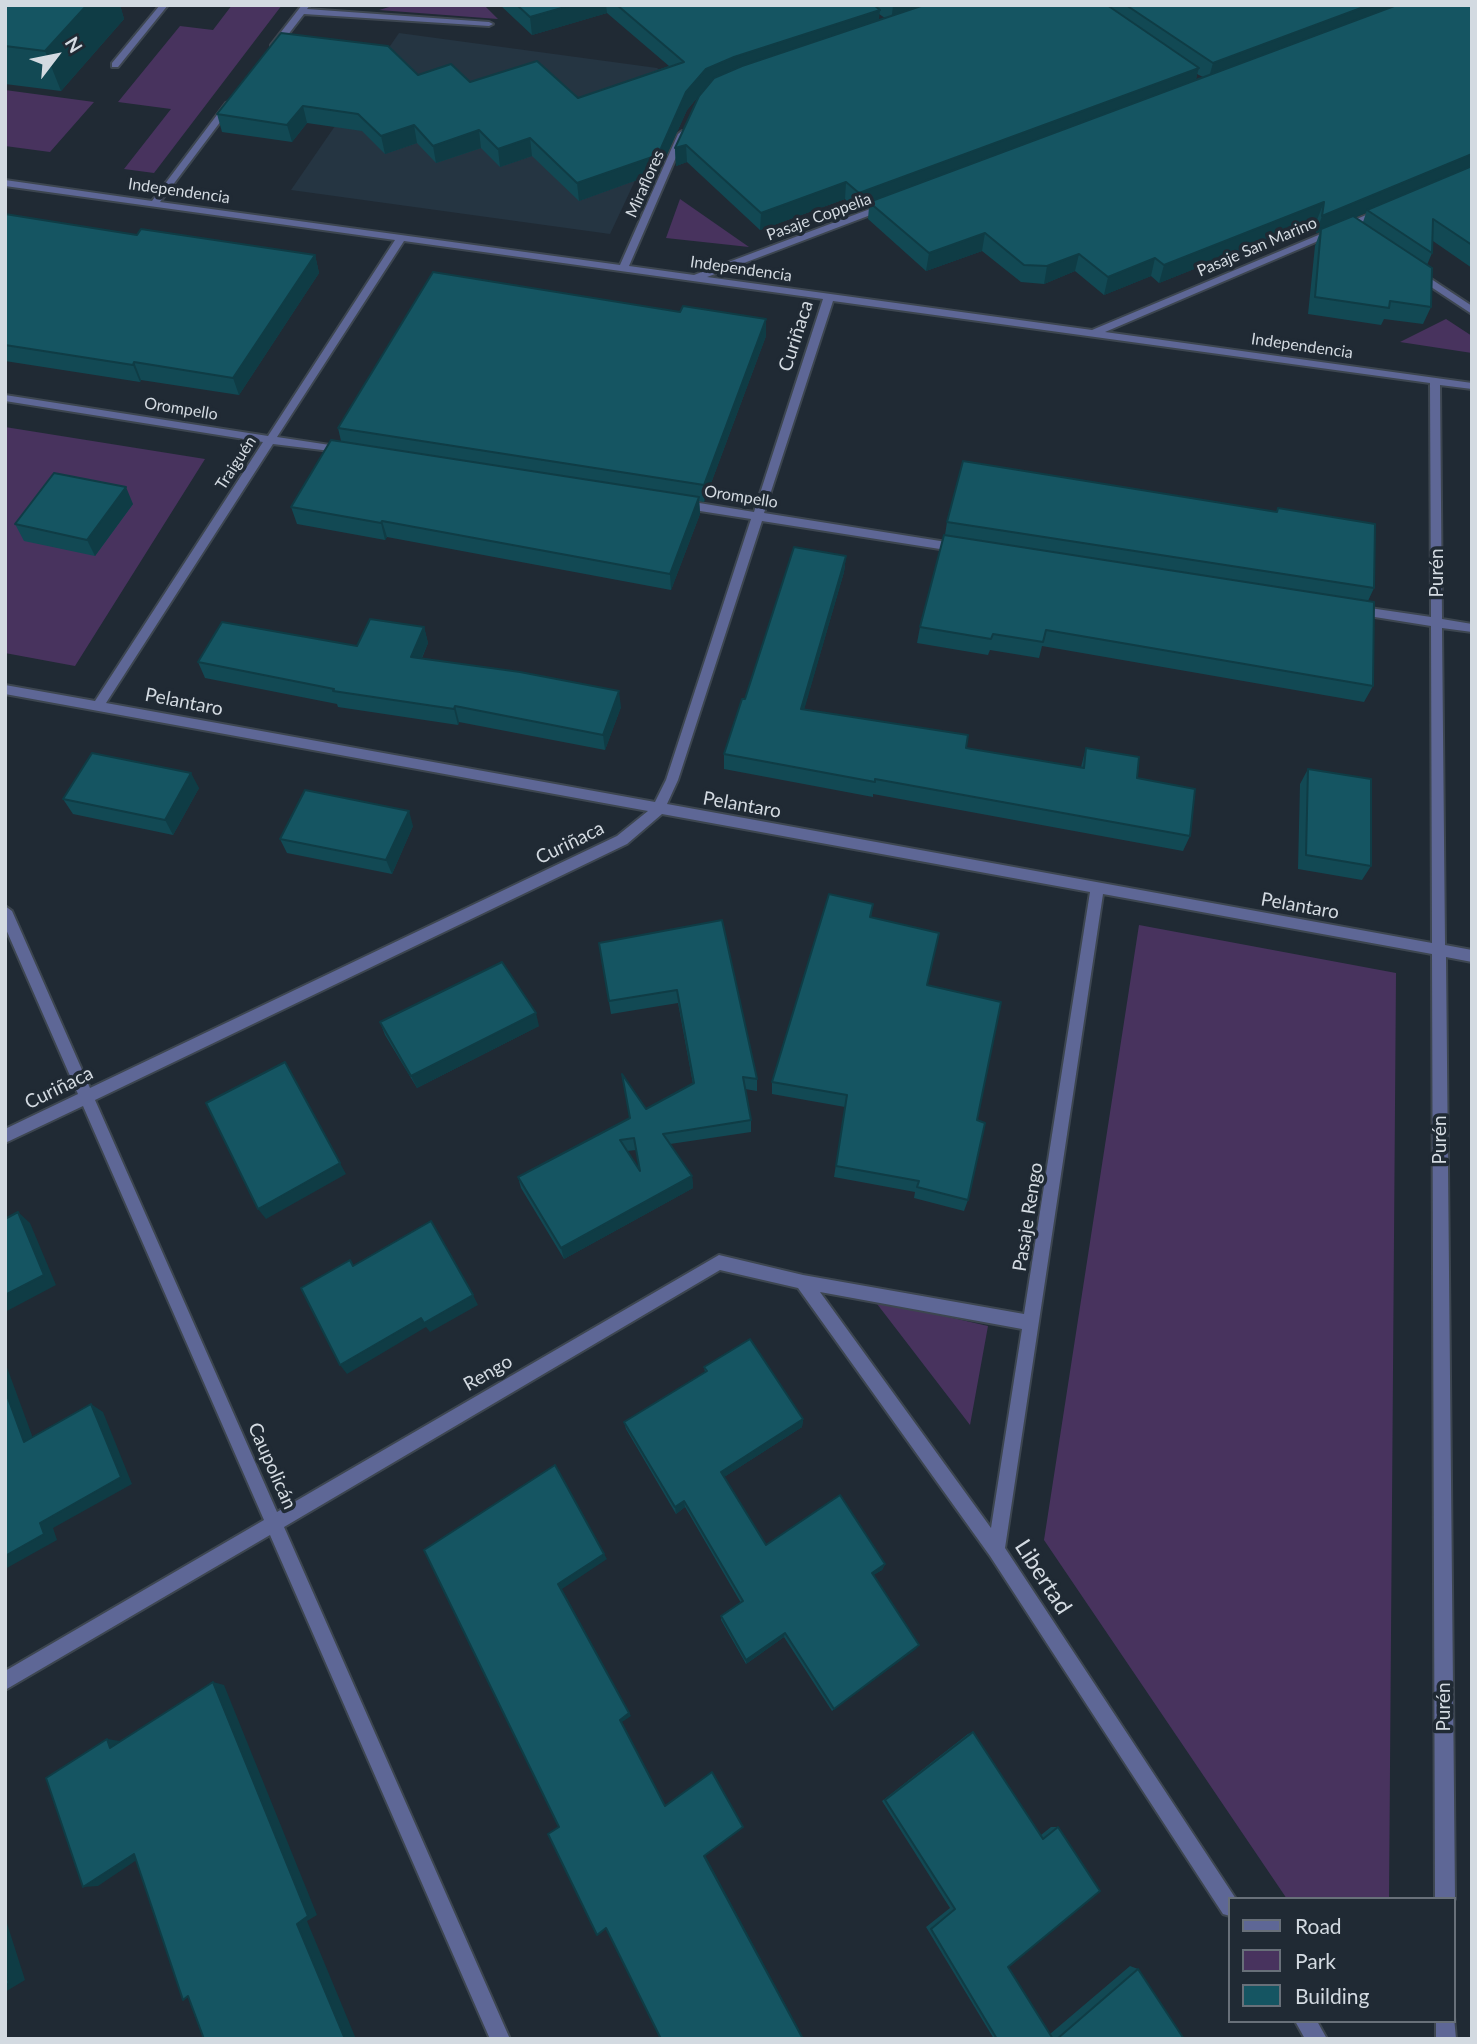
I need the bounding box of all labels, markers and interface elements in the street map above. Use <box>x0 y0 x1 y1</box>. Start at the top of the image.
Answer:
north arrow <box>21 21 91 91</box>
text: N <box>61 32 88 57</box>
street label: Miraflores <box>622 147 668 221</box>
street label: Independencia <box>127 174 231 208</box>
street label: Pasaje Coppelia <box>764 189 874 245</box>
street label: Pasaje San Marino <box>1194 213 1320 281</box>
street label: Independencia <box>689 252 793 286</box>
street label: Curiñaca <box>774 298 818 374</box>
street label: Independencia <box>1250 329 1354 363</box>
street label: Orompello <box>143 394 219 424</box>
street label: Traiguén <box>212 433 260 493</box>
street label: Orompello <box>703 482 779 512</box>
street label: Purén <box>1426 548 1448 598</box>
street label: Pelantaro <box>143 683 225 721</box>
street label: Pelantaro <box>701 787 783 823</box>
street label: Curiñaca <box>532 817 608 869</box>
street label: Pelantaro <box>1259 888 1341 924</box>
street label: Curiñaca <box>21 1062 97 1114</box>
street label: Purén <box>1429 1115 1451 1165</box>
street label: Pasaje Rengo <box>1008 1161 1048 1273</box>
street label: Rengo <box>460 1350 516 1396</box>
street label: Caupolicán <box>243 1419 301 1513</box>
street label: Libertad <box>1009 1535 1077 1619</box>
street label: Purén <box>1433 1682 1455 1732</box>
legend <box>1228 1897 1456 2023</box>
text: Road <box>1295 1913 1342 1938</box>
text: Park <box>1295 1948 1336 1973</box>
text: Building <box>1295 1983 1370 2008</box>

